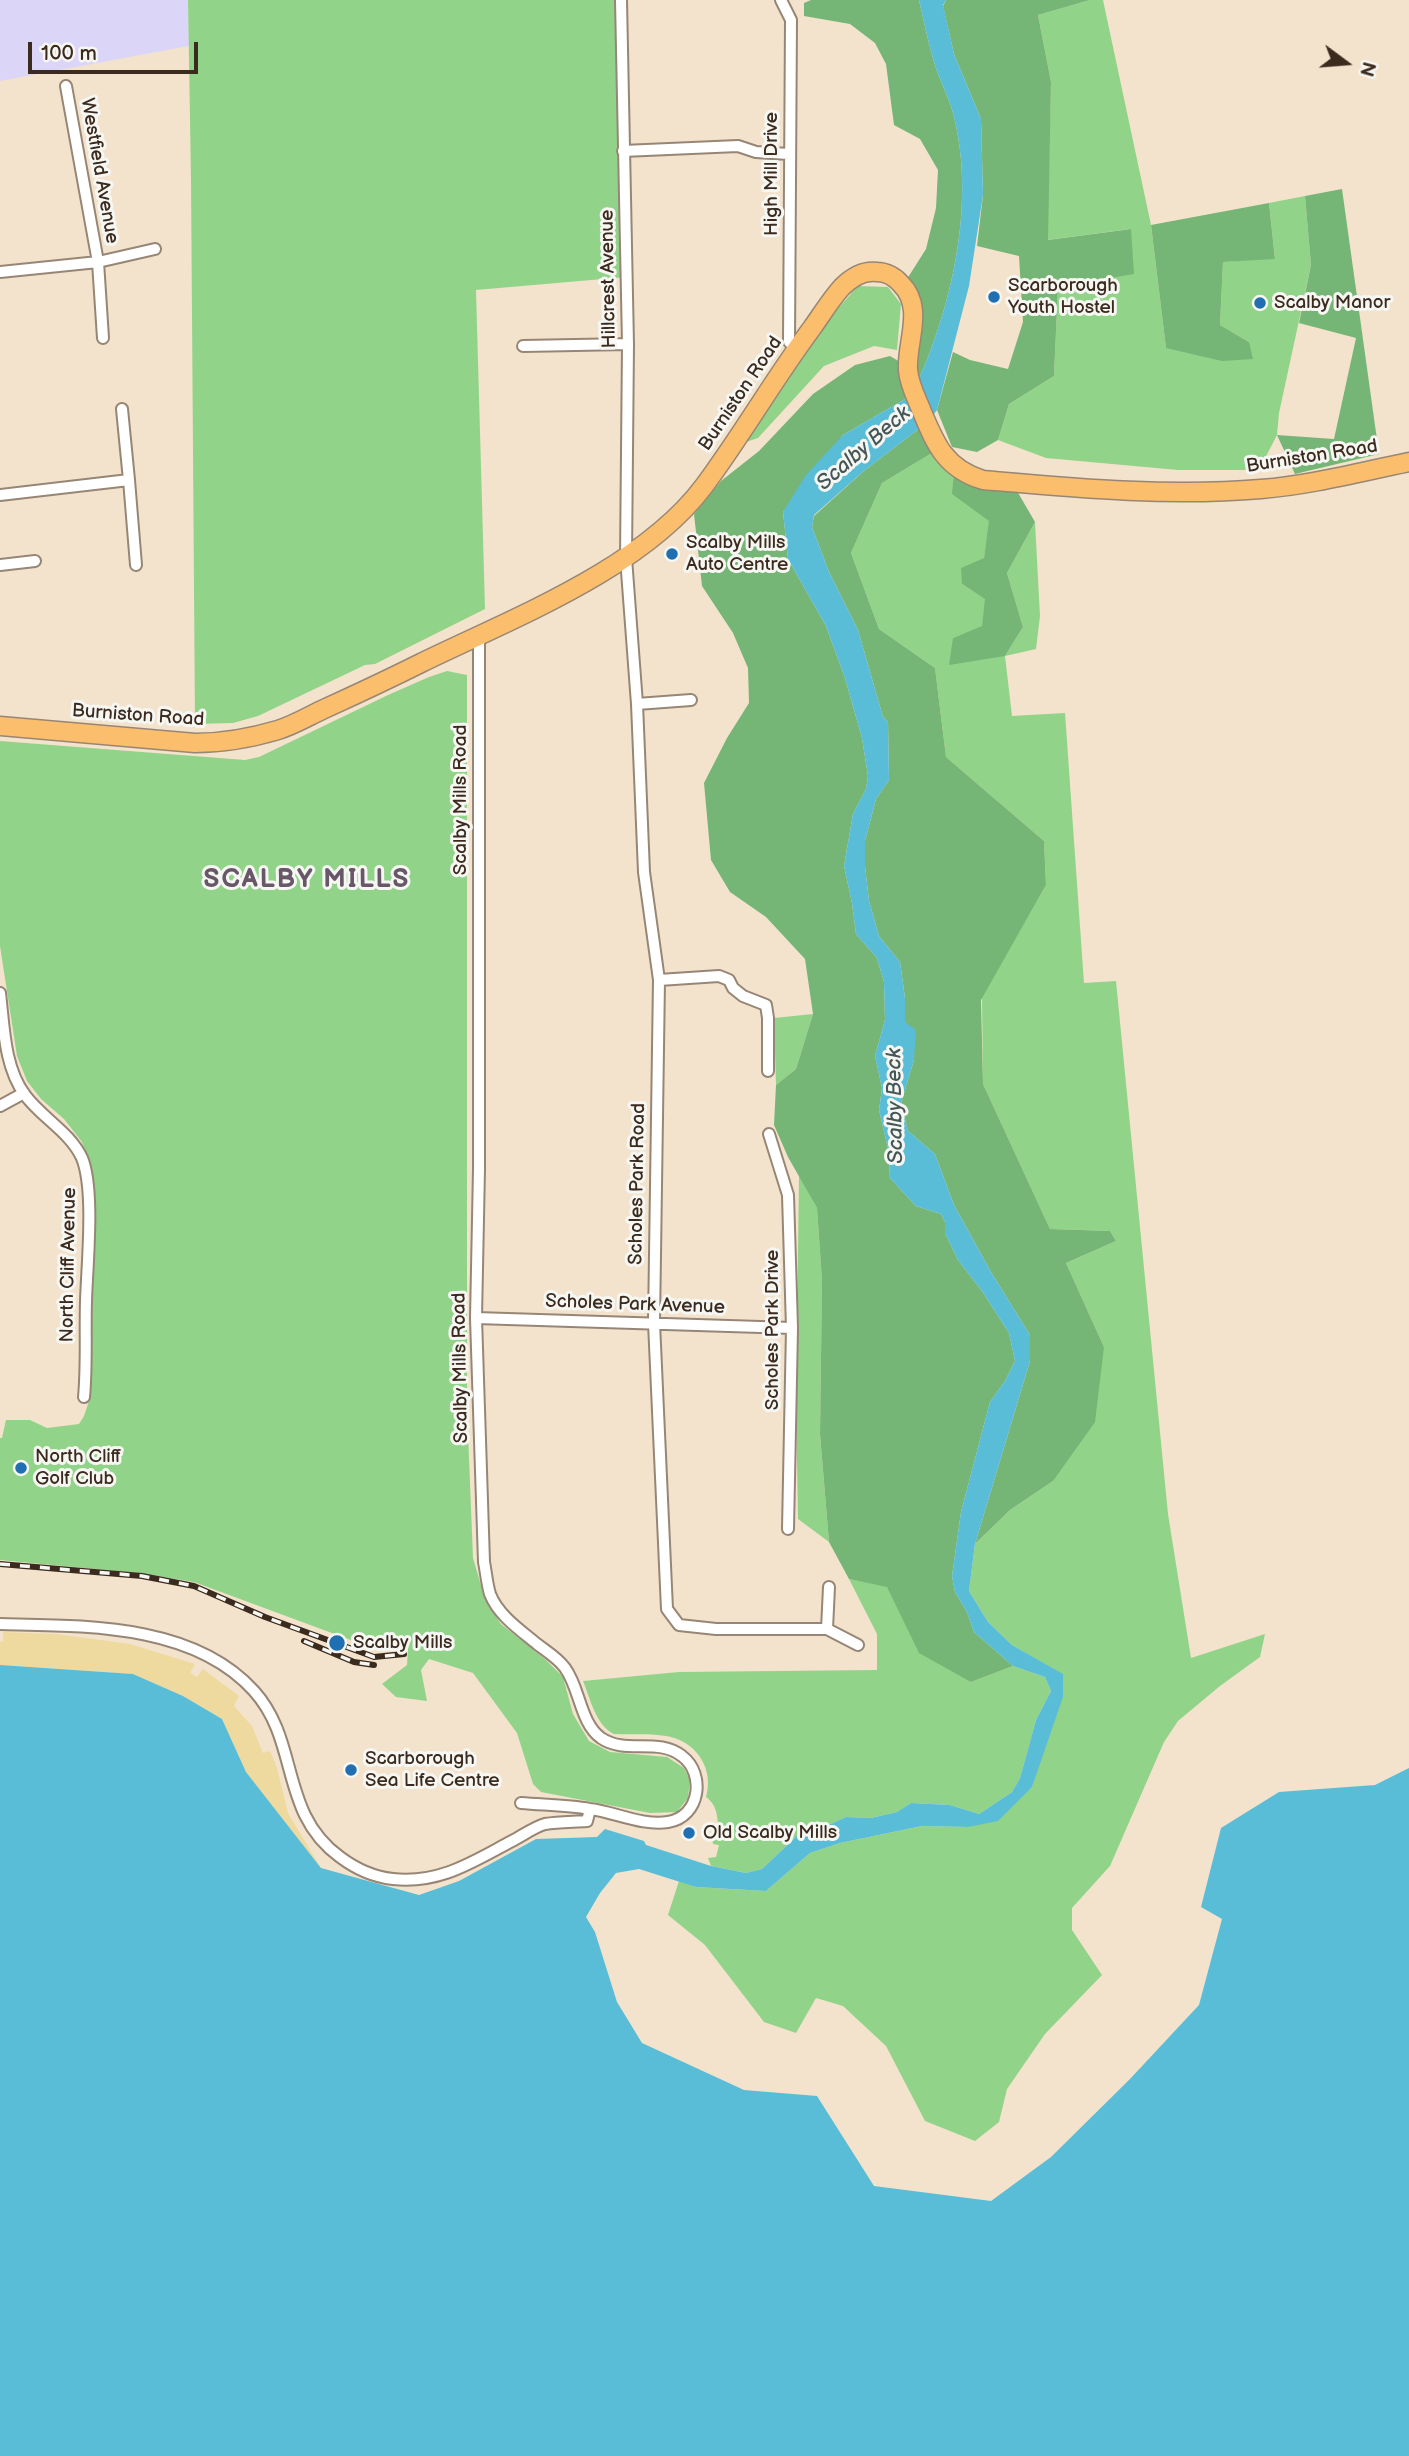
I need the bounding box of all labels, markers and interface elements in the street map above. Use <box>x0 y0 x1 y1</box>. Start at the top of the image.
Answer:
scale bar <box>32 28 201 72</box>
north arrow <box>1311 28 1381 98</box>
text: 100 m <box>41 41 97 66</box>
text: N <box>1354 59 1380 79</box>
street label: Westfield Avenue <box>75 97 123 245</box>
street label: High Mill Drive <box>761 112 783 236</box>
street label: Hillcrest Avenue <box>596 209 622 349</box>
place label: Scarborough Youth Hostel <box>1008 275 1118 319</box>
marker: Scarborough Youth Hostel <box>986 289 1002 305</box>
place label: Scalby Manor <box>1274 292 1390 314</box>
marker: Scalby Manor <box>1252 295 1268 311</box>
street label: Burniston Road <box>694 333 788 455</box>
water label: Scalby Beck <box>812 401 916 497</box>
street label: Burniston Road <box>1245 435 1379 479</box>
place label: Scalby Mills Auto Centre <box>686 532 788 576</box>
marker: Scalby Mills Auto Centre <box>664 546 680 562</box>
street label: Burniston Road <box>71 700 205 732</box>
street label: Scalby Mills Road <box>450 725 472 875</box>
district label: SCALBY MILLS <box>205 864 409 896</box>
water label: Scalby Beck <box>882 1048 910 1164</box>
street label: Scholes Park Road <box>625 1103 651 1265</box>
street label: North Cliff Avenue <box>56 1187 82 1343</box>
street label: Scholes Park Drive <box>762 1250 784 1410</box>
street label: Scholes Park Avenue <box>545 1290 725 1320</box>
street label: Scalby Mills Road <box>448 1293 474 1443</box>
place label: North Cliff Golf Club <box>35 1446 121 1490</box>
marker: North Cliff Golf Club <box>13 1460 29 1476</box>
place label: Scalby Mills <box>353 1632 452 1654</box>
marker: Scalby Mills <box>327 1633 347 1653</box>
place label: Scarborough Sea Life Centre <box>365 1748 500 1792</box>
marker: Scarborough Sea Life Centre <box>343 1762 359 1778</box>
place label: Old Scalby Mills <box>703 1822 837 1844</box>
marker: Old Scalby Mills <box>681 1825 697 1841</box>

